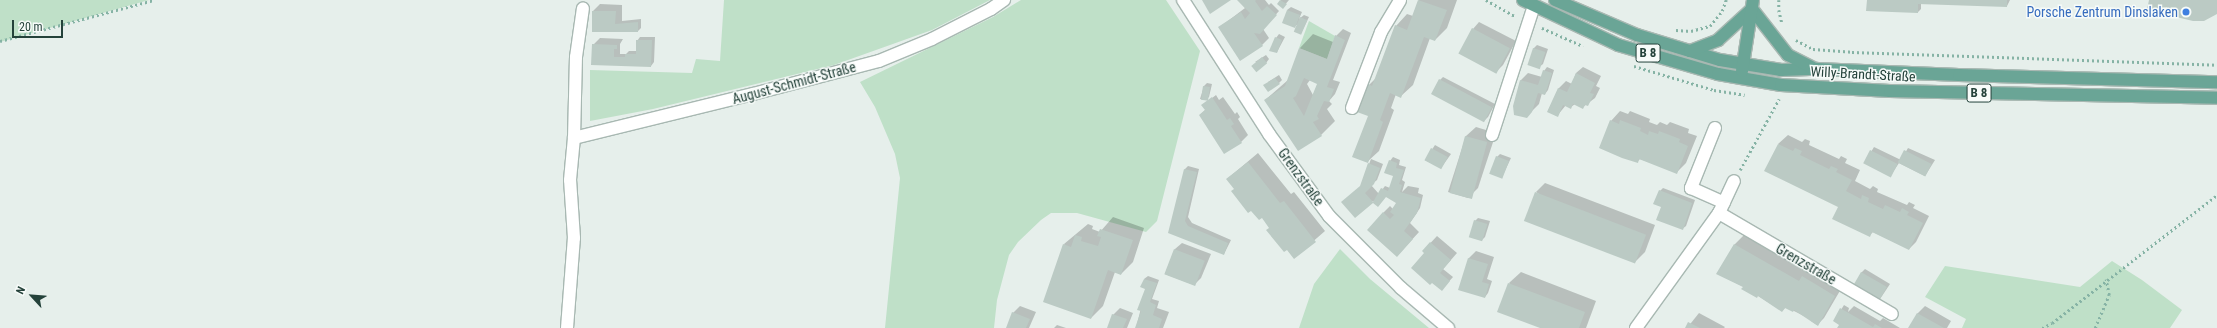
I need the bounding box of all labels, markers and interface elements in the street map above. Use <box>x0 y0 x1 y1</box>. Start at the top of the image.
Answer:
place label: Porsche Zentrum Dinslaken <box>2026 4 2178 20</box>
marker: Porsche Zentrum Dinslaken <box>2181 7 2191 17</box>
scale bar <box>14 12 65 38</box>
text: 20 m <box>19 20 43 34</box>
road number: B 8 <box>1635 42 1661 64</box>
street label: August-Schmidt-Straße <box>730 58 858 108</box>
street label: Willy-Brandt-Straße <box>1810 63 1916 85</box>
road number: B 8 <box>1966 82 1992 104</box>
street label: Grenzstraße <box>1275 145 1327 209</box>
street label: Grenzstraße <box>1773 240 1839 288</box>
north arrow <box>12 276 52 316</box>
text: N <box>13 285 28 296</box>

